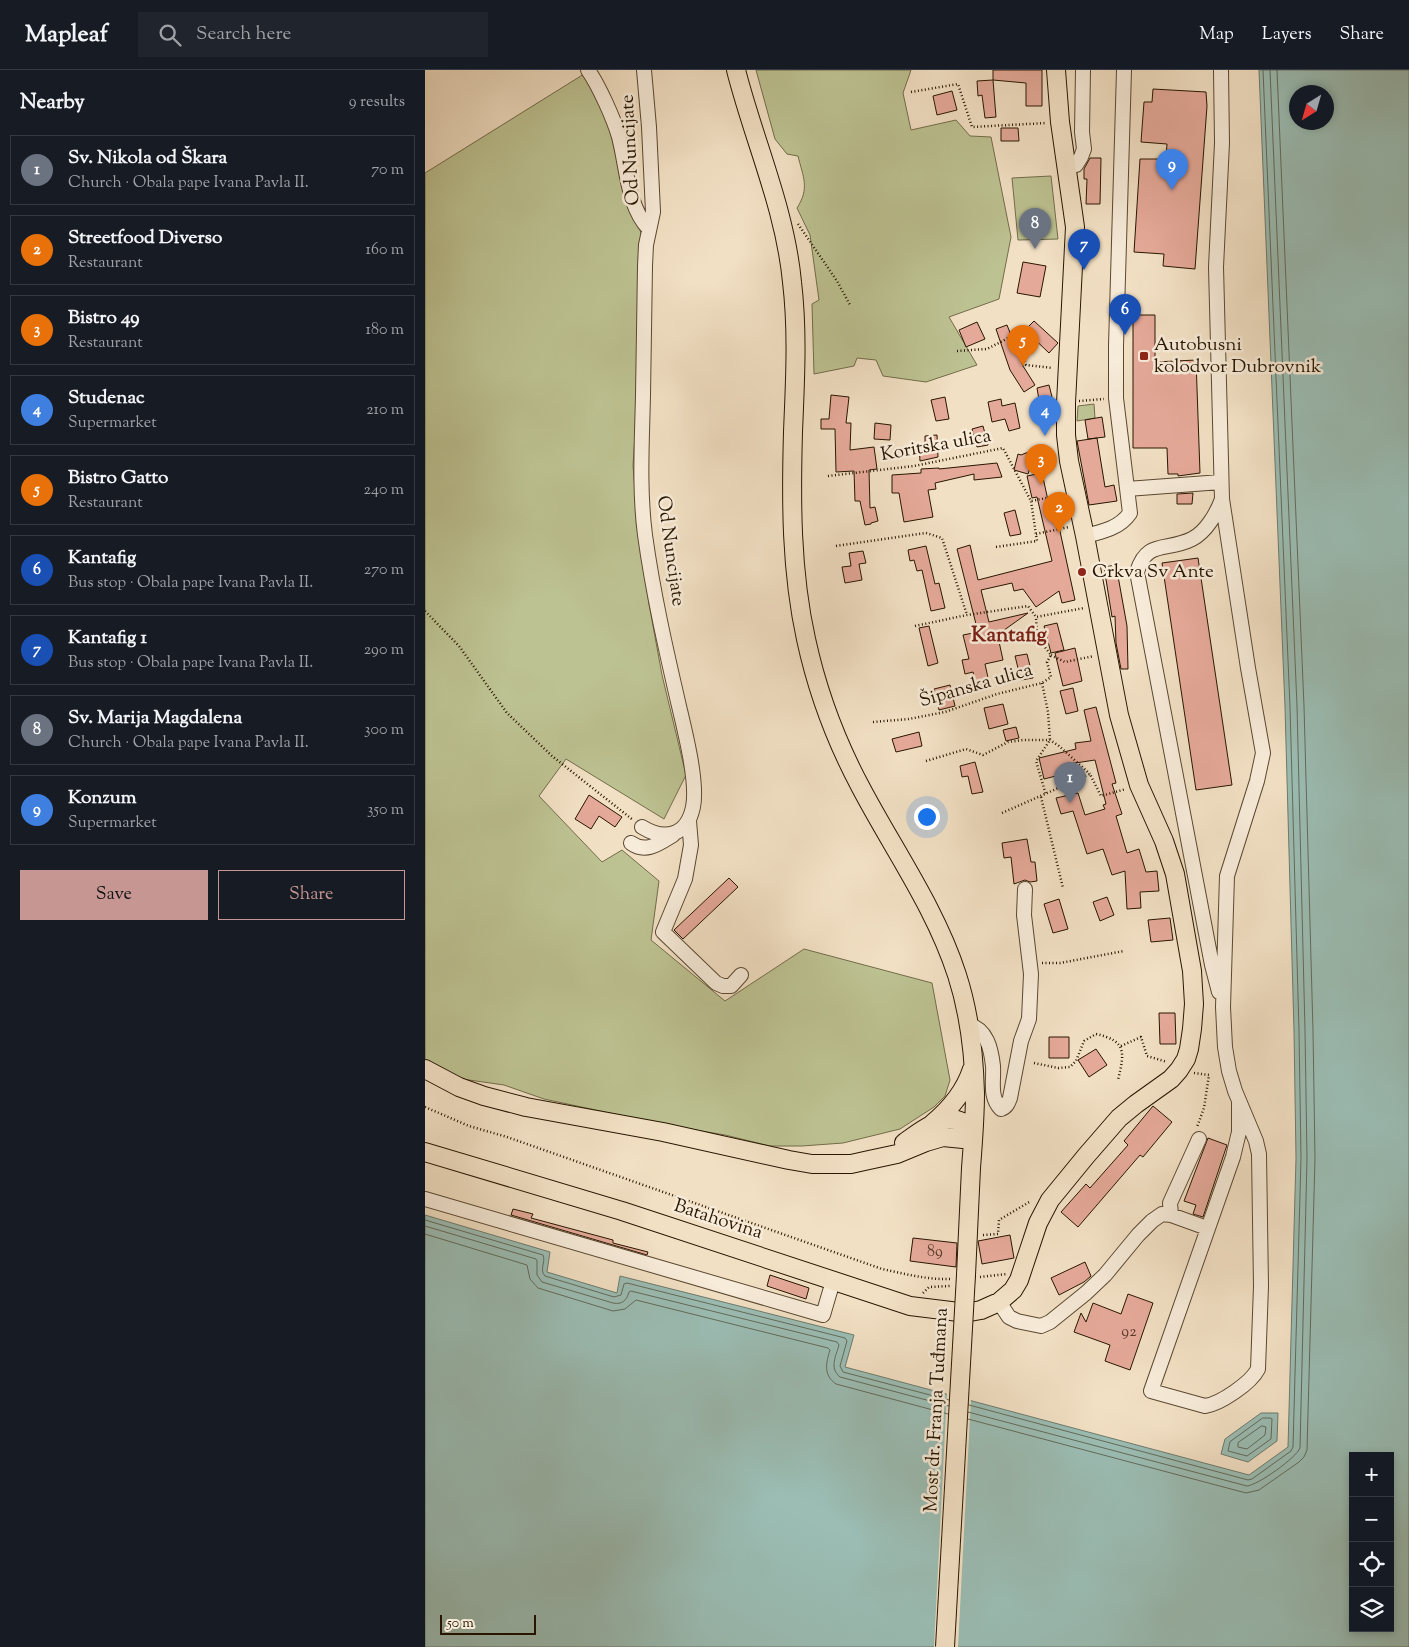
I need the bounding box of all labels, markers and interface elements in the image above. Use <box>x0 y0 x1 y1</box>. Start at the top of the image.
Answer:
search box <box>138 12 488 57</box>
text: Mapleaf <box>25 18 108 52</box>
icon: search <box>156 21 184 49</box>
text: Search here <box>196 21 291 48</box>
text: Map <box>1199 22 1234 48</box>
text: Layers <box>1262 22 1312 48</box>
text: Share <box>1340 22 1384 48</box>
north arrow <box>1289 85 1334 130</box>
text: Nearby <box>20 88 85 118</box>
text: 9 results <box>349 91 405 114</box>
street label: Od Nuncijate <box>615 94 647 206</box>
text: Sv. Nikola od Škara <box>68 145 227 172</box>
pin: 9 <box>1156 149 1188 190</box>
text: 1 <box>34 159 40 182</box>
text: 70 m <box>371 159 404 182</box>
text: Church · Obala pape Ivana Pavla II. <box>68 172 309 195</box>
pin: 8 <box>1019 208 1051 249</box>
text: Streetfood Diverso <box>68 225 222 252</box>
pin: 7 <box>1068 229 1100 270</box>
text: 2 <box>33 239 41 262</box>
text: 160 m <box>366 239 404 262</box>
text: Restaurant <box>68 252 143 275</box>
pin: 6 <box>1109 294 1141 335</box>
text: Bistro 49 <box>68 305 140 332</box>
text: 3 <box>34 319 40 342</box>
text: 180 m <box>365 319 404 342</box>
pin: 5 <box>1007 325 1039 366</box>
text: Restaurant <box>68 332 143 355</box>
place label: Autobusni kolodvor Dubrovnik <box>1154 332 1322 381</box>
marker: Autobusni kolodvor Dubrovnik <box>1138 350 1150 362</box>
text: Studenac <box>68 385 144 412</box>
pin: 4 <box>1029 395 1061 436</box>
text: 4 <box>33 399 41 422</box>
text: 210 m <box>366 399 404 422</box>
text: Supermarket <box>68 412 157 435</box>
street label: Koritska ulica <box>879 423 994 469</box>
pin: 3 <box>1025 444 1057 485</box>
text: Bistro Gatto <box>68 465 168 492</box>
text: 5 <box>34 479 40 502</box>
text: 240 m <box>363 479 404 502</box>
text: Restaurant <box>68 492 143 515</box>
pin: 2 <box>1043 492 1075 533</box>
street label: Od Nuncijate <box>649 494 691 608</box>
text: Kantafig <box>68 545 136 572</box>
text: 6 <box>33 559 41 582</box>
text: 270 m <box>364 559 404 582</box>
place label: Crkva Sv Ante <box>1092 559 1214 586</box>
marker: Crkva Sv Ante <box>1076 566 1088 578</box>
text: Bus stop · Obala pape Ivana Pavla II. <box>68 572 313 595</box>
district label: Kantafig <box>971 621 1048 651</box>
text: Kantafig 1 <box>68 625 147 652</box>
text: 7 <box>33 639 41 662</box>
text: 290 m <box>364 639 404 662</box>
text: Bus stop · Obala pape Ivana Pavla II. <box>68 652 313 675</box>
street label: Šipanska ulica <box>916 657 1036 715</box>
text: Sv. Marija Magdalena <box>68 705 242 732</box>
text: 8 <box>33 719 41 742</box>
text: 300 m <box>364 719 404 742</box>
text: Church · Obala pape Ivana Pavla II. <box>68 732 309 755</box>
pin: 1 <box>1054 762 1086 803</box>
text: Konzum <box>68 785 136 812</box>
text: 9 <box>33 799 41 822</box>
text: 350 m <box>367 799 404 822</box>
your location <box>914 804 940 830</box>
text: Supermarket <box>68 812 157 835</box>
button: Save <box>20 870 208 920</box>
button: Share <box>218 870 405 920</box>
street label: Batahovina <box>670 1193 766 1247</box>
house number: 89 <box>927 1241 943 1264</box>
street label: Most dr. Franja Tuđmana <box>918 1307 956 1513</box>
house number: 92 <box>1121 1321 1137 1344</box>
map controls <box>1349 1452 1394 1632</box>
button: + <box>1349 1452 1394 1497</box>
button: − <box>1349 1497 1394 1542</box>
button: locate <box>1349 1542 1394 1587</box>
button: layers <box>1349 1587 1394 1632</box>
scale bar <box>440 1612 536 1635</box>
text: 50 m <box>447 1614 474 1634</box>

